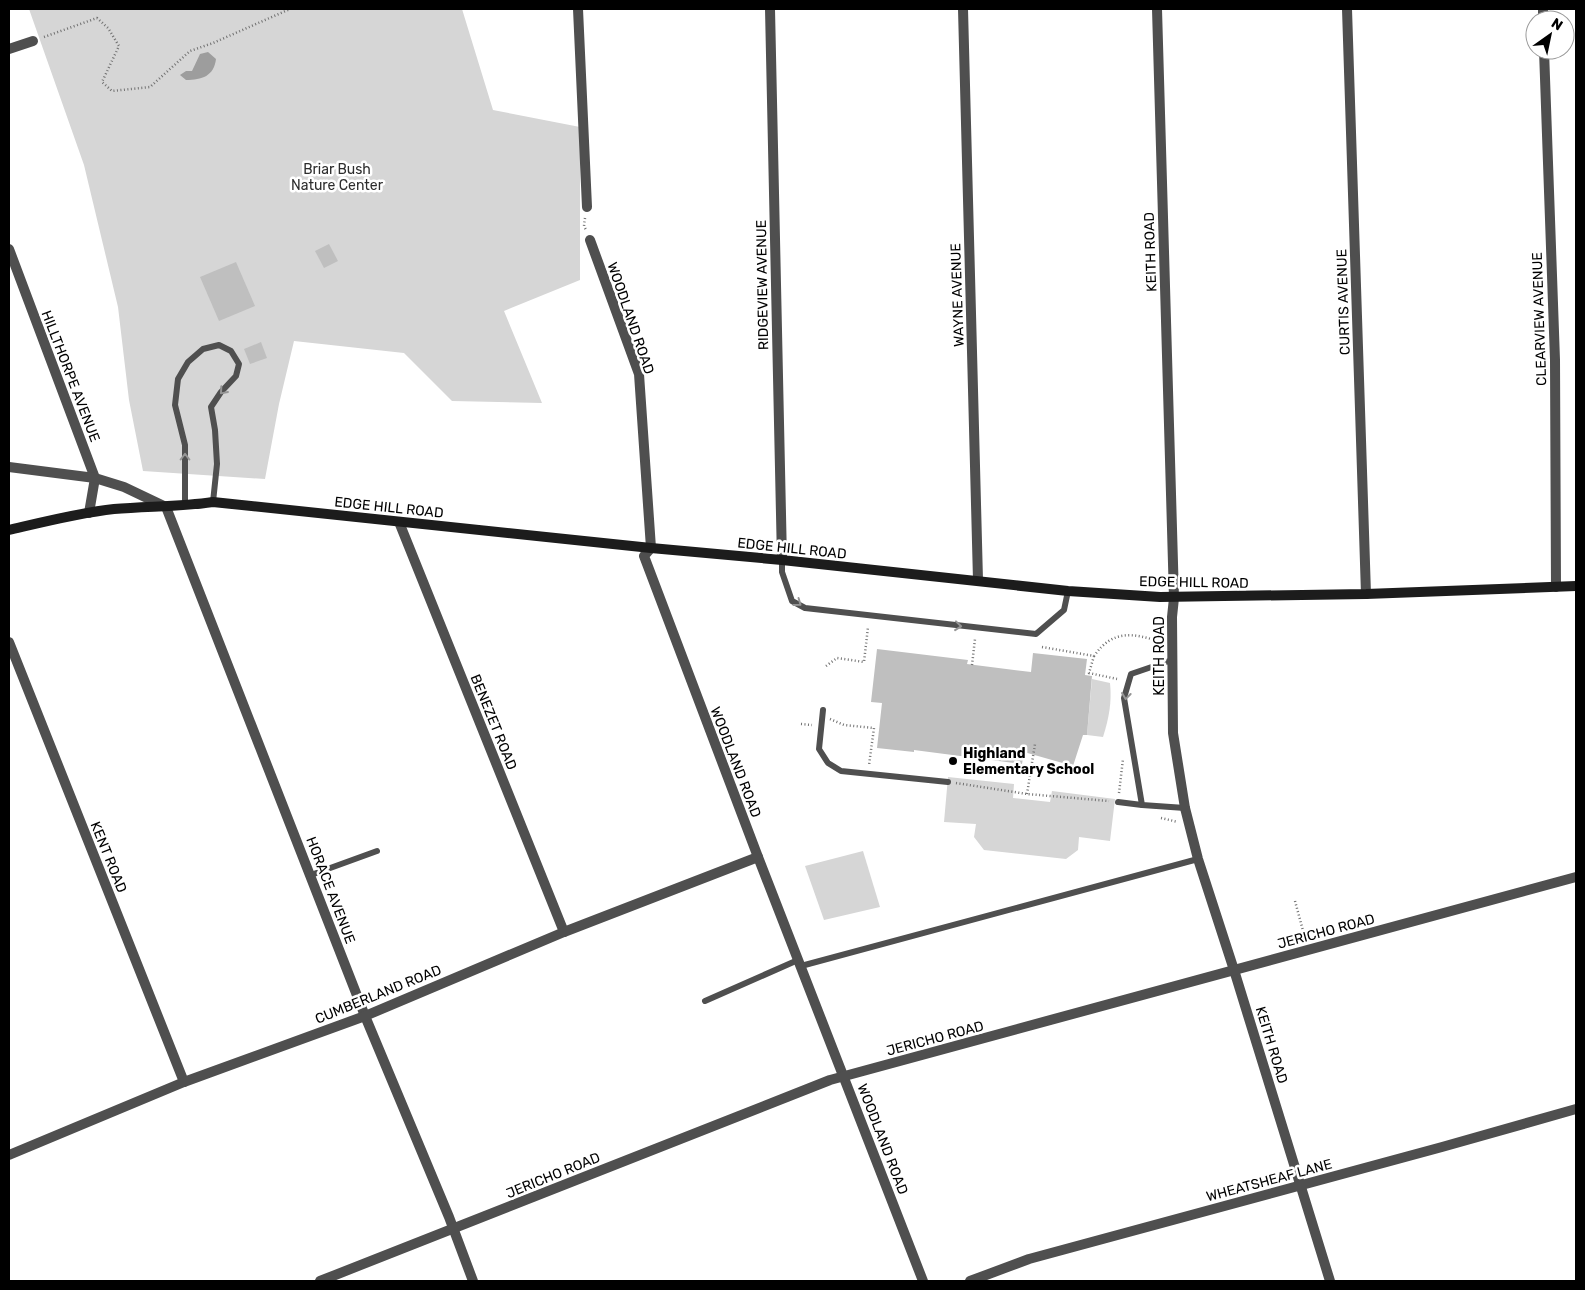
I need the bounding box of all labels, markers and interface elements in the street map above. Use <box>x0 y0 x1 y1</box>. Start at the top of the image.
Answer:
north arrow <box>1525 10 1575 60</box>
text: N <box>1548 15 1566 34</box>
park label: Briar Bush Nature Center <box>291 161 384 194</box>
street label: KEITH ROAD <box>1141 212 1160 292</box>
street label: RIDGEVIEW AVENUE <box>753 220 772 350</box>
street label: WAYNE AVENUE <box>947 243 968 347</box>
street label: CURTIS AVENUE <box>1333 249 1354 355</box>
street label: CLEARVIEW AVENUE <box>1529 252 1550 386</box>
street label: WOODLAND ROAD <box>603 260 658 376</box>
street label: HILLTHORPE AVENUE <box>38 308 103 444</box>
one-way arrow <box>219 385 228 394</box>
one-way arrow <box>180 453 190 461</box>
street label: EDGE HILL ROAD <box>334 493 444 522</box>
street label: EDGE HILL ROAD <box>737 534 847 563</box>
street label: EDGE HILL ROAD <box>1139 573 1249 592</box>
one-way arrow <box>792 597 802 606</box>
street label: KEITH ROAD <box>1151 616 1168 696</box>
one-way arrow <box>954 620 962 631</box>
street label: BENEZET ROAD <box>467 672 520 772</box>
one-way arrow <box>1121 692 1132 700</box>
street label: WOODLAND ROAD <box>707 704 764 820</box>
place label: Highland Elementary School <box>963 745 1094 778</box>
marker: Highland Elementary School <box>947 755 959 767</box>
street label: KENT ROAD <box>87 819 131 895</box>
street label: HORACE AVENUE <box>302 834 359 946</box>
street label: JERICHO ROAD <box>1276 910 1377 953</box>
street label: CUMBERLAND ROAD <box>313 961 444 1028</box>
street label: KEITH ROAD <box>1252 1005 1291 1086</box>
street label: JERICHO ROAD <box>885 1017 986 1060</box>
street label: WOODLAND ROAD <box>854 1081 911 1197</box>
street label: JERICHO ROAD <box>504 1149 603 1202</box>
street label: WHEATSHEAF LANE <box>1204 1156 1334 1205</box>

